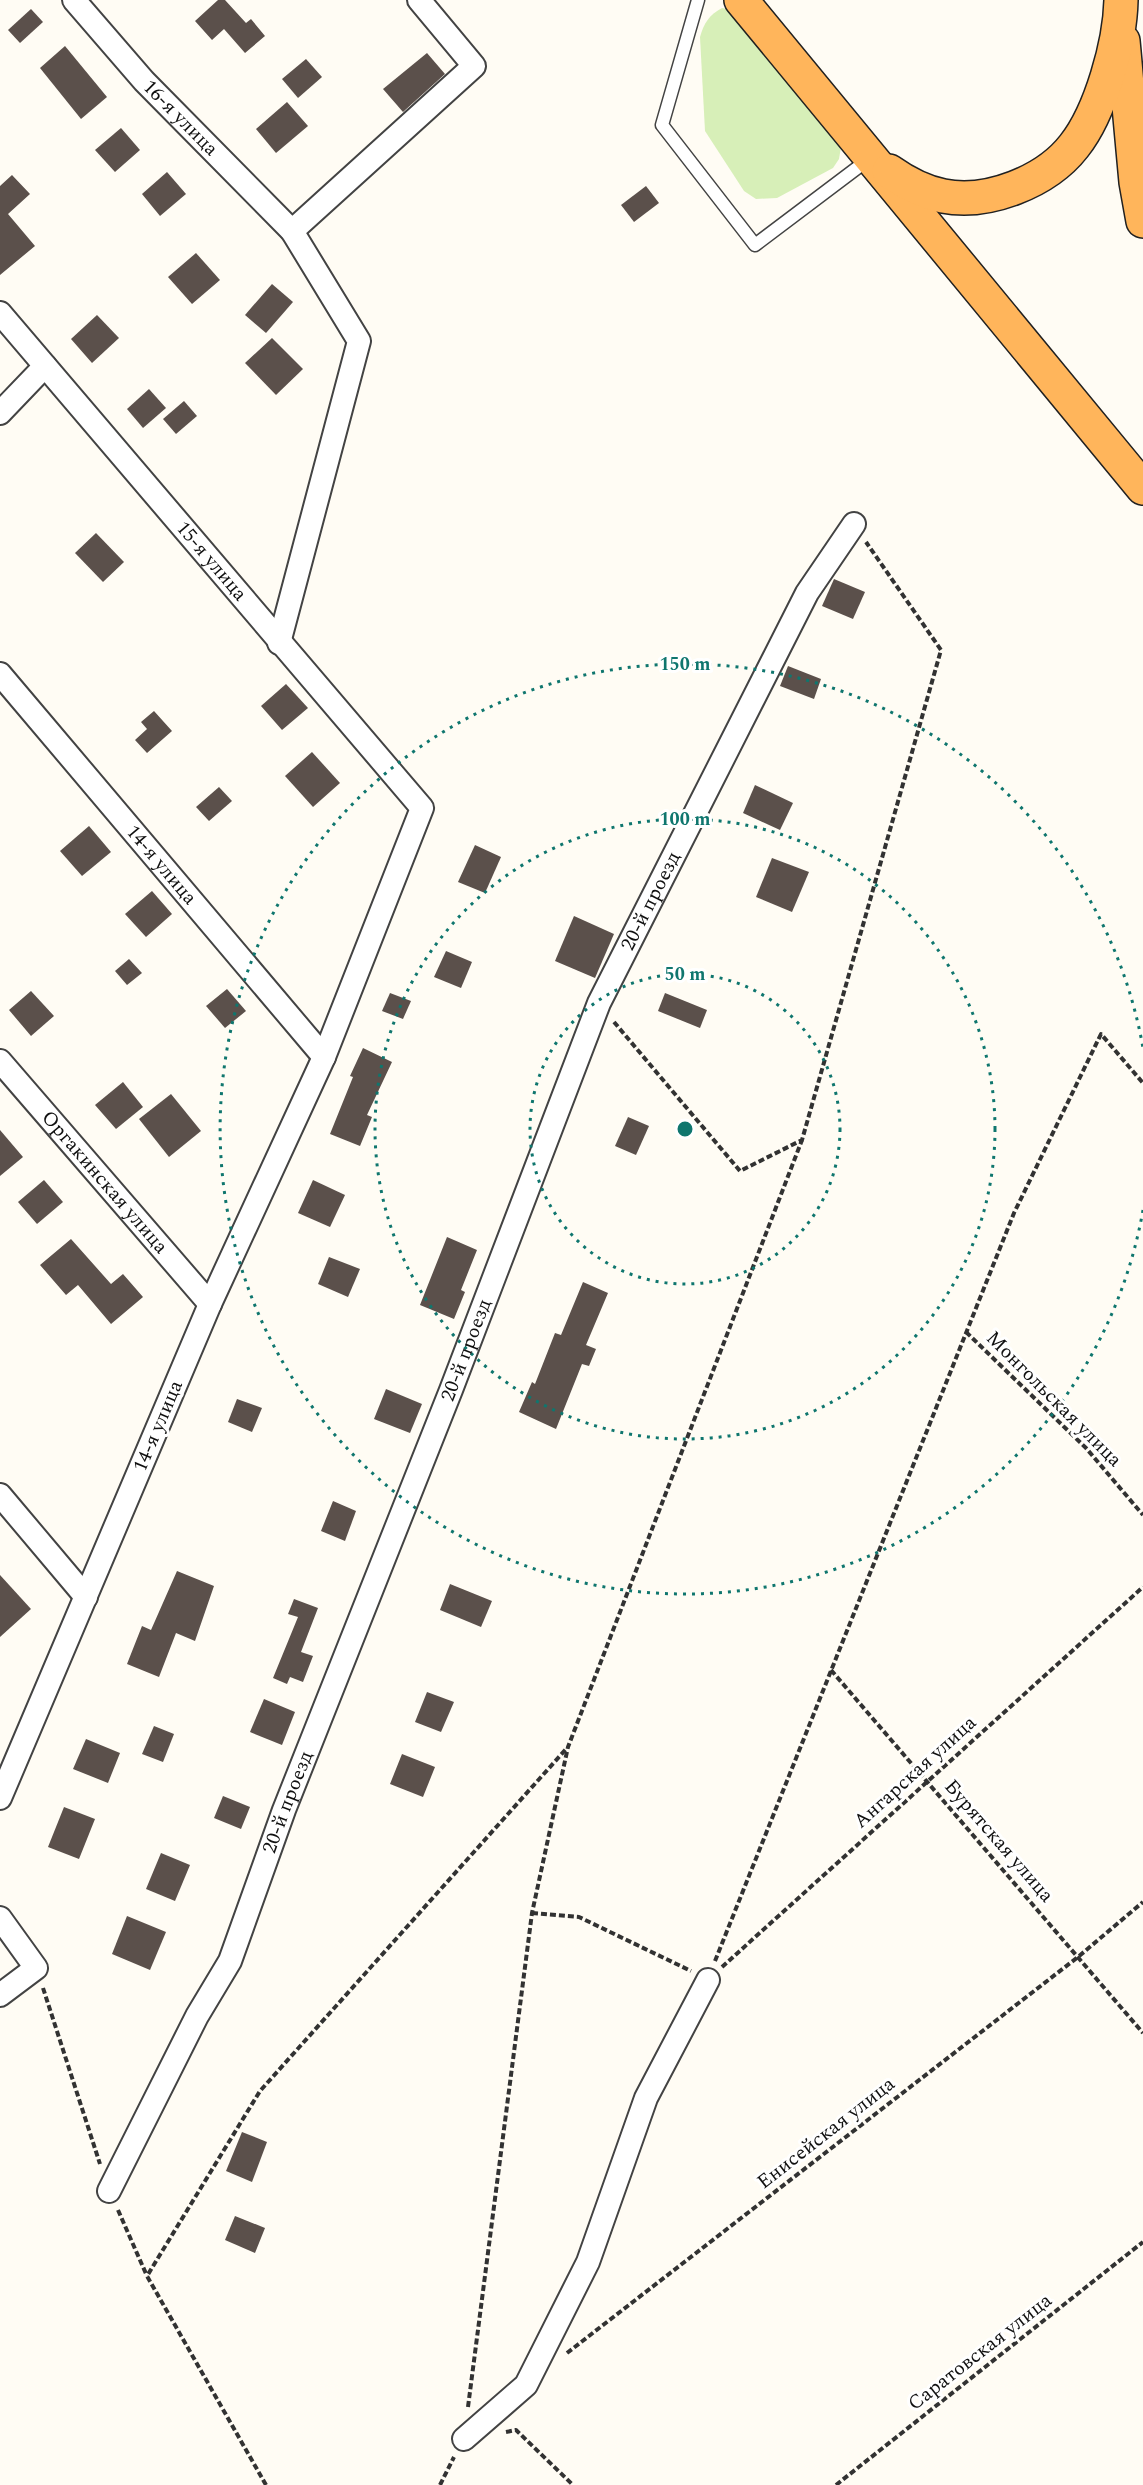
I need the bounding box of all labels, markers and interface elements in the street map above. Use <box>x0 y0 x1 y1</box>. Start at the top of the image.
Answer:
street label: 16-я улица <box>136 73 225 163</box>
street label: 15-я улица <box>169 514 255 608</box>
text: 150 m <box>659 651 711 678</box>
text: 100 m <box>659 806 711 833</box>
street label: 14-я улица <box>119 818 204 912</box>
street label: 20-й проезд <box>613 846 688 956</box>
text: 50 m <box>665 961 705 988</box>
street label: Оргакинская улица <box>34 1104 175 1261</box>
centre of rings <box>675 1119 695 1139</box>
street label: 20-й проезд <box>433 1294 500 1406</box>
street label: Монгольская улица <box>979 1324 1129 1474</box>
street label: 14-я улица <box>125 1375 191 1477</box>
street label: Ангарская улица <box>847 1708 984 1836</box>
street label: 20-й проезд <box>255 1746 321 1858</box>
street label: Бурятская улица <box>937 1773 1061 1909</box>
street label: Енисейская улица <box>751 2069 902 2197</box>
street label: Саратовская улица <box>901 2286 1059 2418</box>

